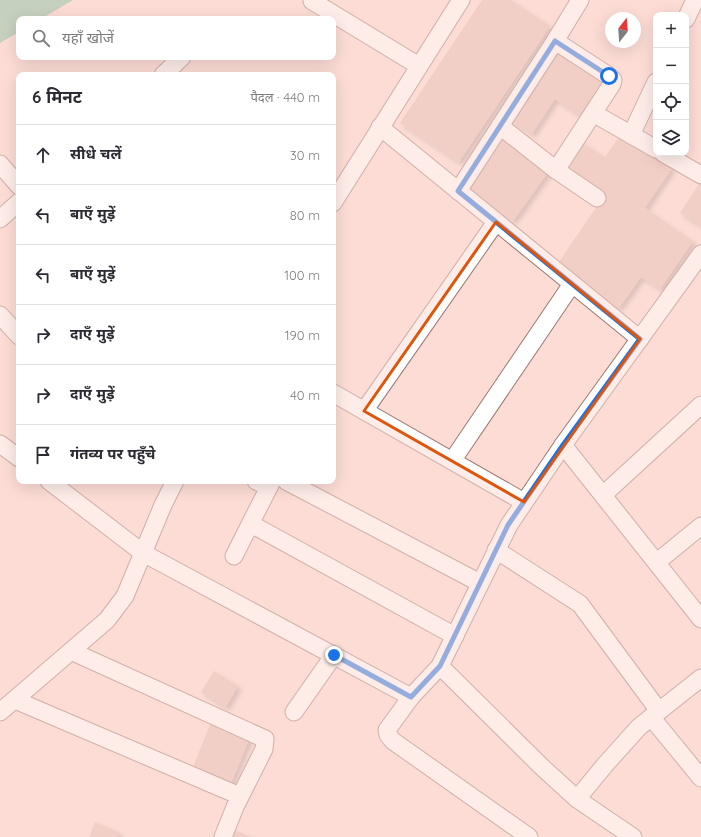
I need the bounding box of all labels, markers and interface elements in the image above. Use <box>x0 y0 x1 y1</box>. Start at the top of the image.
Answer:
north arrow <box>605 12 641 48</box>
map controls <box>653 12 689 156</box>
button: + <box>653 12 689 48</box>
search box <box>16 16 336 60</box>
icon: search <box>30 27 52 49</box>
text: यहाँ खोजें <box>62 28 114 47</box>
button: − <box>653 48 689 84</box>
route start <box>600 67 618 85</box>
button: locate <box>653 84 689 120</box>
text: 6 मिनट <box>32 86 82 107</box>
text: पैदल · 440 m <box>250 89 320 105</box>
button: layers <box>653 120 689 156</box>
icon: ahead <box>32 144 54 166</box>
text: सीधे चलें <box>70 144 121 163</box>
text: 30 m <box>290 147 320 163</box>
icon: left <box>32 204 54 226</box>
text: बाएँ मुड़ें <box>70 204 115 223</box>
text: 80 m <box>290 207 320 223</box>
icon: left <box>32 264 54 286</box>
text: बाएँ मुड़ें <box>70 264 115 283</box>
text: 100 m <box>284 267 320 283</box>
icon: right <box>32 324 54 346</box>
text: दाएँ मुड़ें <box>70 324 114 343</box>
text: 190 m <box>285 327 320 343</box>
icon: right <box>32 384 54 406</box>
text: दाएँ मुड़ें <box>70 384 114 403</box>
text: 40 m <box>290 387 320 403</box>
icon: arrive <box>32 444 54 466</box>
text: गंतव्य पर पहुँचे <box>70 444 156 463</box>
route end <box>325 646 343 664</box>

